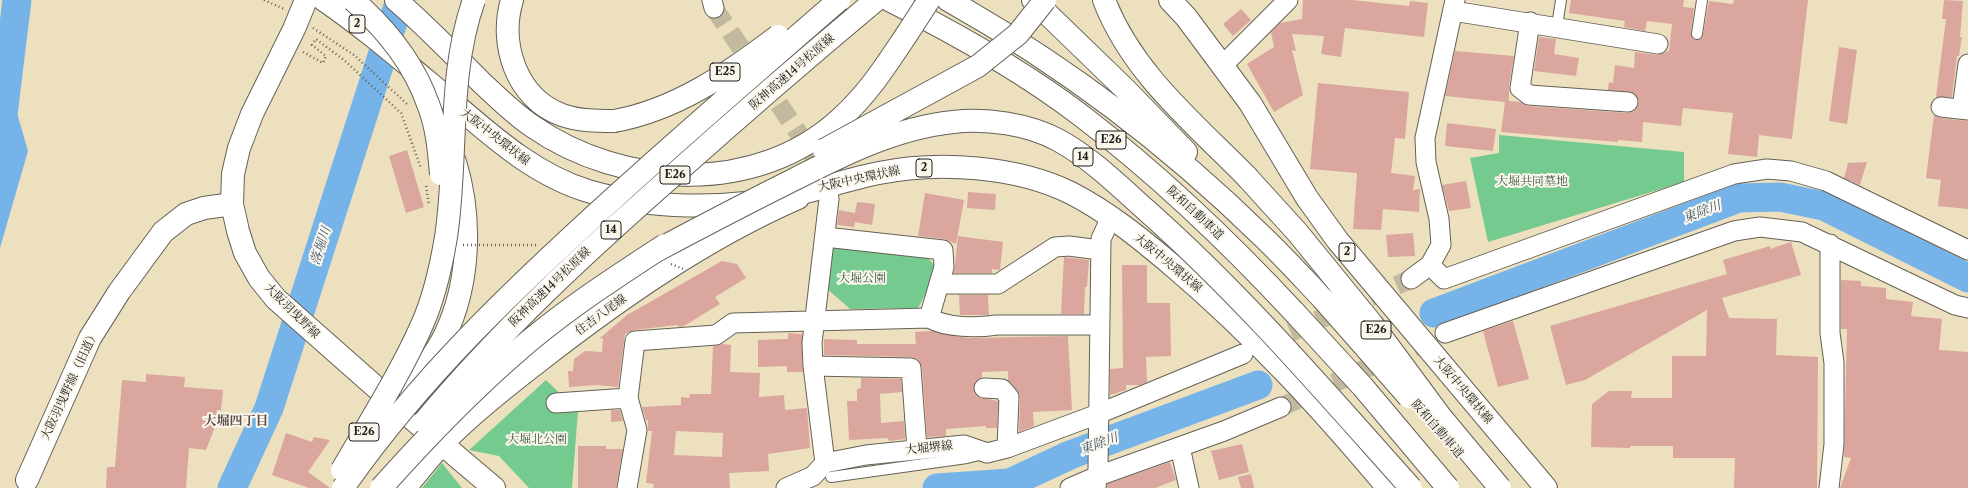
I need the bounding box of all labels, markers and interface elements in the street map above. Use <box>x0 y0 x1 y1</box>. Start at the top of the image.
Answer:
road number: 2 <box>349 15 365 33</box>
street label: 阪神高速14号松原線 <box>747 31 837 113</box>
road number: E25 <box>710 63 740 81</box>
street label: 大阪中央環状線 <box>457 105 533 169</box>
road number: E26 <box>1096 131 1126 149</box>
road number: 14 <box>1073 148 1093 166</box>
road number: 2 <box>916 159 932 177</box>
street label: 大阪中央環状線 <box>816 163 902 195</box>
road number: E26 <box>660 166 690 184</box>
park label: 大堀共同墓地 <box>1496 175 1568 189</box>
street label: 阪和自動車道 <box>1164 183 1226 243</box>
water label: 東除川 <box>1681 198 1723 226</box>
road number: 14 <box>601 221 621 239</box>
water label: 落堀川 <box>308 225 334 267</box>
street label: 大阪中央環状線 <box>1131 230 1205 296</box>
road number: 2 <box>1339 243 1355 261</box>
street label: 阪神高速14号松原線 <box>506 244 594 330</box>
park label: 大堀公園 <box>838 272 886 286</box>
street label: 大阪羽曳野線 <box>261 280 323 342</box>
street label: 住吉八尾線 <box>572 292 630 338</box>
road number: E26 <box>1361 321 1391 339</box>
street label: 大阪羽曳野線（旧道） <box>38 328 102 442</box>
street label: 大阪中央環状線 <box>1430 353 1496 427</box>
street label: 阪和自動車道 <box>1408 397 1466 461</box>
district label: 大堀四丁目 <box>204 413 268 429</box>
road number: E26 <box>349 423 379 441</box>
water label: 東除川 <box>1078 430 1120 458</box>
park label: 大堀北公園 <box>507 433 567 447</box>
street label: 大堀堺線 <box>904 438 954 458</box>

